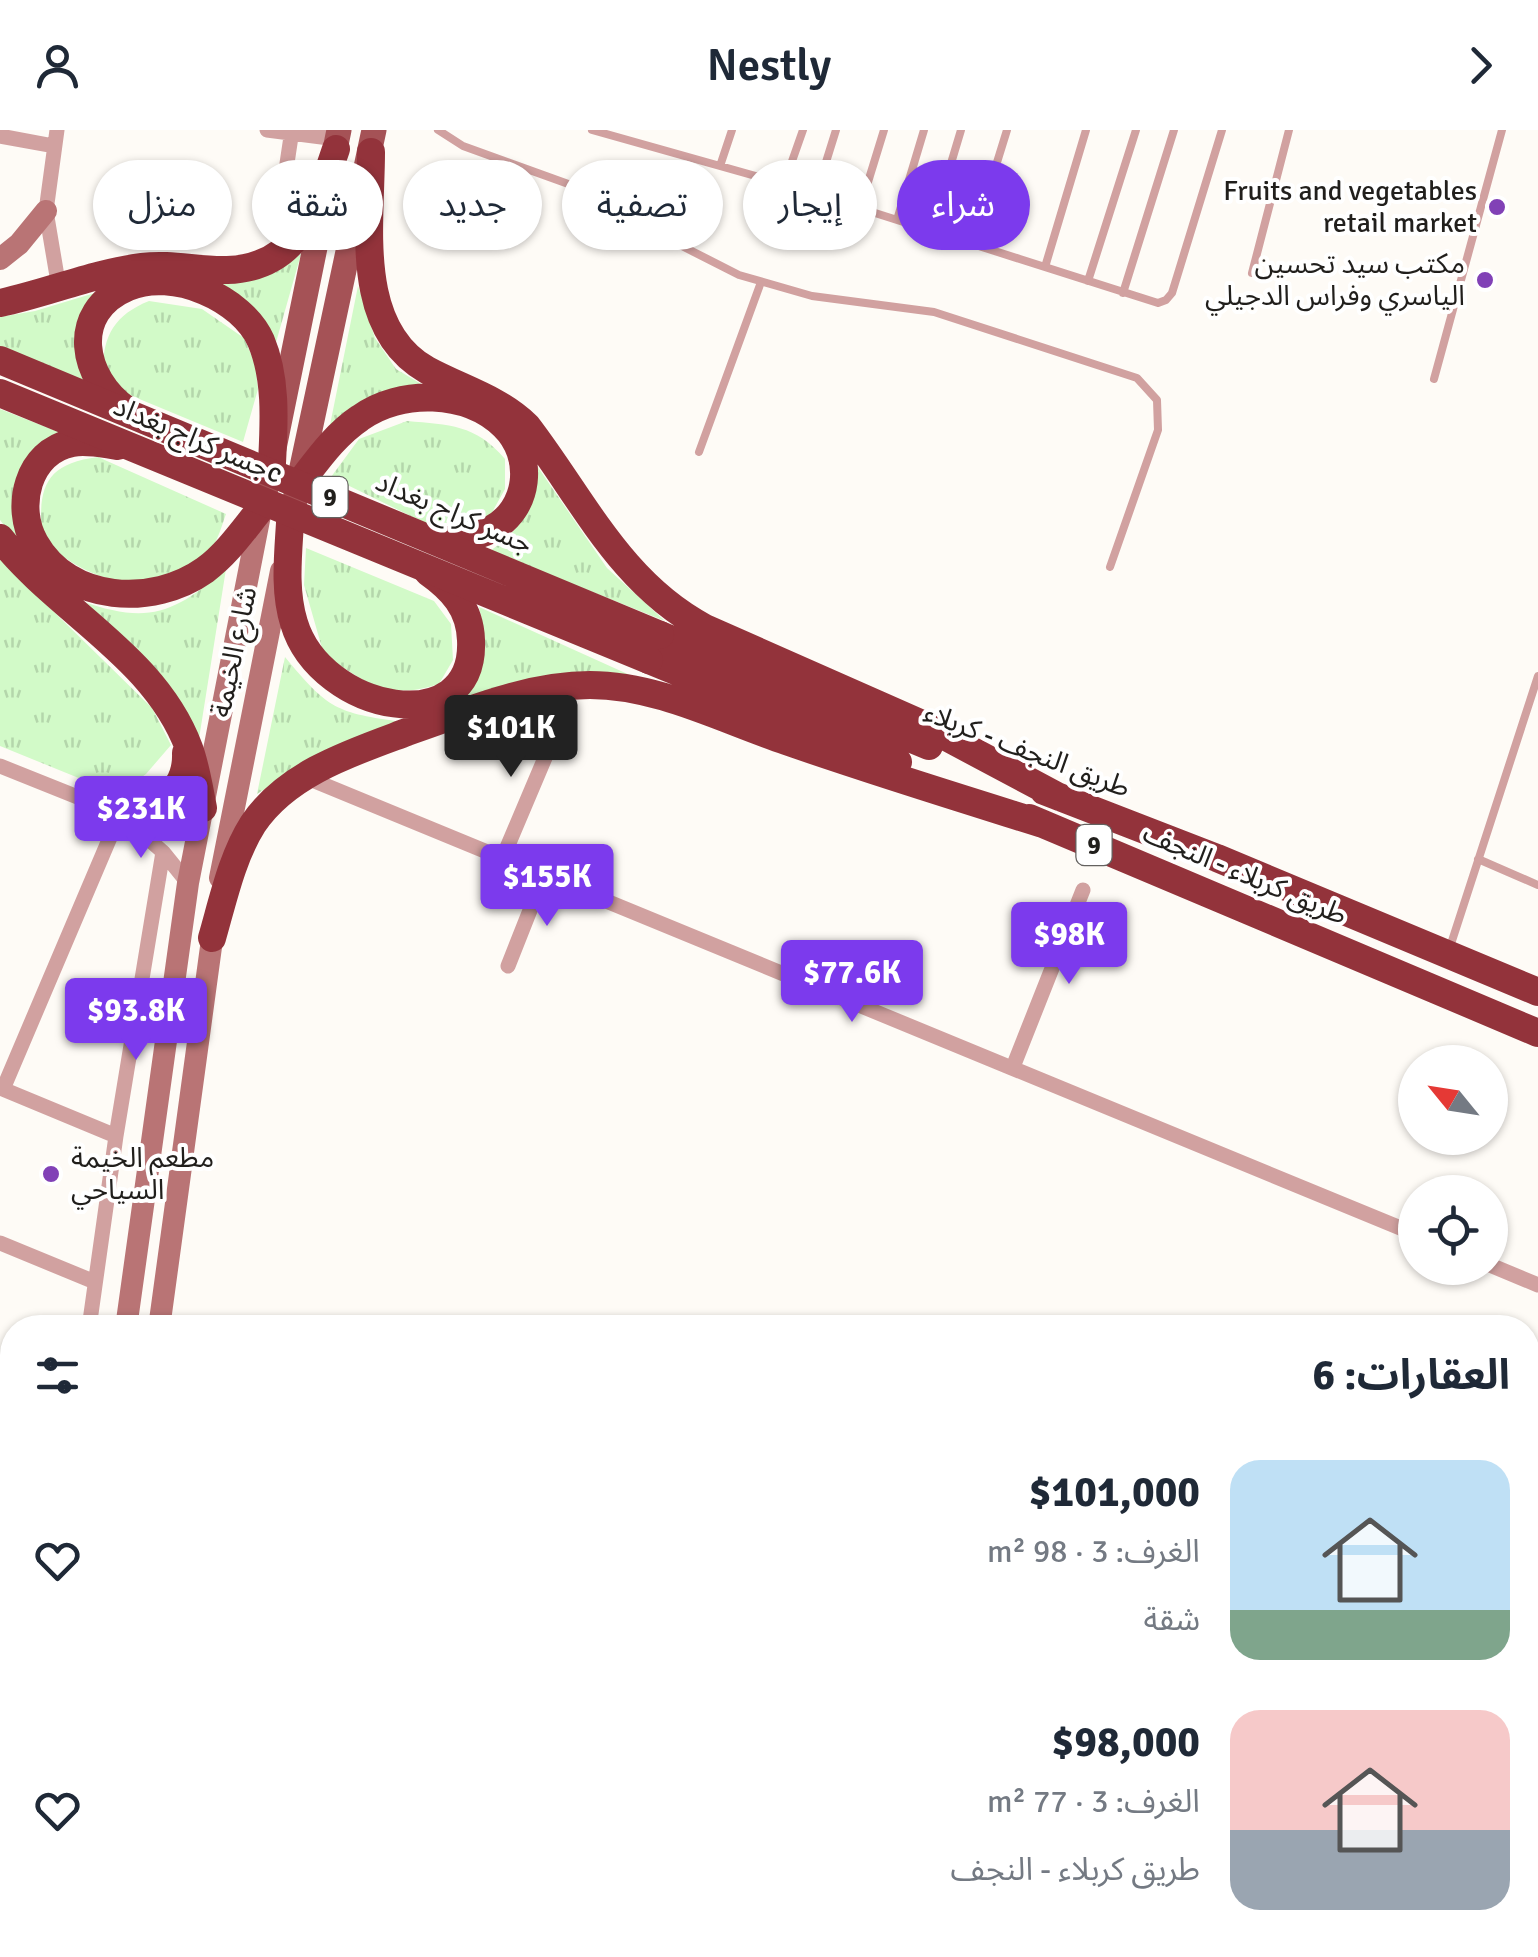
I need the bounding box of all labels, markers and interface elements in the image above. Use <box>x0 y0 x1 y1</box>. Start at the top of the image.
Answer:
icon: person <box>30 38 85 93</box>
text: Nestly <box>707 38 831 93</box>
icon: forward <box>1453 38 1508 93</box>
chip: منزل <box>93 160 232 250</box>
chip: شقة <box>252 160 383 250</box>
chip: جديد <box>403 160 542 250</box>
chip: تصفية <box>562 160 723 250</box>
chip: إيجار <box>743 160 877 250</box>
chip: شراء <box>897 160 1030 250</box>
place label: Fruits and vegetables retail market <box>1223 174 1477 240</box>
marker: Fruits and vegetables retail market <box>1486 196 1508 218</box>
place label: مكتب سيد تحسين الياسري وفراس الدجيلي <box>1205 247 1465 316</box>
marker: مكتب سيد تحسين الياسري وفراس الدجيلي <box>1474 269 1496 291</box>
street label: جسر كراج بغدادc <box>107 389 288 494</box>
street label: جسر كراج بغداد <box>369 465 538 564</box>
road number: 9 <box>312 477 348 517</box>
street label: شارع الخيمة <box>204 584 267 721</box>
pin: $101K <box>441 695 581 780</box>
street label: طريق النجف - کربلاء <box>919 695 1135 805</box>
text: $101K <box>467 708 555 747</box>
pin: $231K <box>71 776 211 861</box>
text: $231K <box>97 789 185 828</box>
street label: طريق کربلاء - النجف <box>1138 816 1352 932</box>
road number: 9 <box>1076 825 1112 865</box>
pin: $155K <box>477 844 617 929</box>
text: $155K <box>503 857 591 896</box>
pin: $98K <box>1010 902 1128 987</box>
text: $98K <box>1033 915 1105 954</box>
pin: $77.6K <box>771 940 933 1025</box>
text: $77.6K <box>803 953 901 992</box>
pin: $93.8K <box>55 978 217 1063</box>
text: $93.8K <box>87 991 185 1030</box>
north arrow <box>1398 1045 1508 1155</box>
map controls <box>1398 1045 1508 1285</box>
place label: مطعم الخيمة السياحي <box>71 1141 214 1210</box>
marker: مطعم الخيمة السياحي <box>40 1163 62 1185</box>
button: locate <box>1398 1175 1508 1285</box>
icon: filters <box>30 1348 85 1403</box>
text: العقارات: 6 <box>1312 1350 1510 1401</box>
text: $101,000 <box>1029 1467 1200 1518</box>
icon: home <box>1310 1500 1430 1620</box>
text: الغرف: 3 · 98 m² <box>987 1532 1200 1571</box>
icon: heart <box>30 1533 85 1588</box>
text: شقة <box>1144 1600 1200 1639</box>
text: $98,000 <box>1052 1717 1200 1768</box>
icon: home <box>1310 1750 1430 1870</box>
text: الغرف: 3 · 77 m² <box>987 1782 1200 1821</box>
icon: heart <box>30 1783 85 1838</box>
text: طريق کربلاء - النجف <box>951 1850 1200 1889</box>

